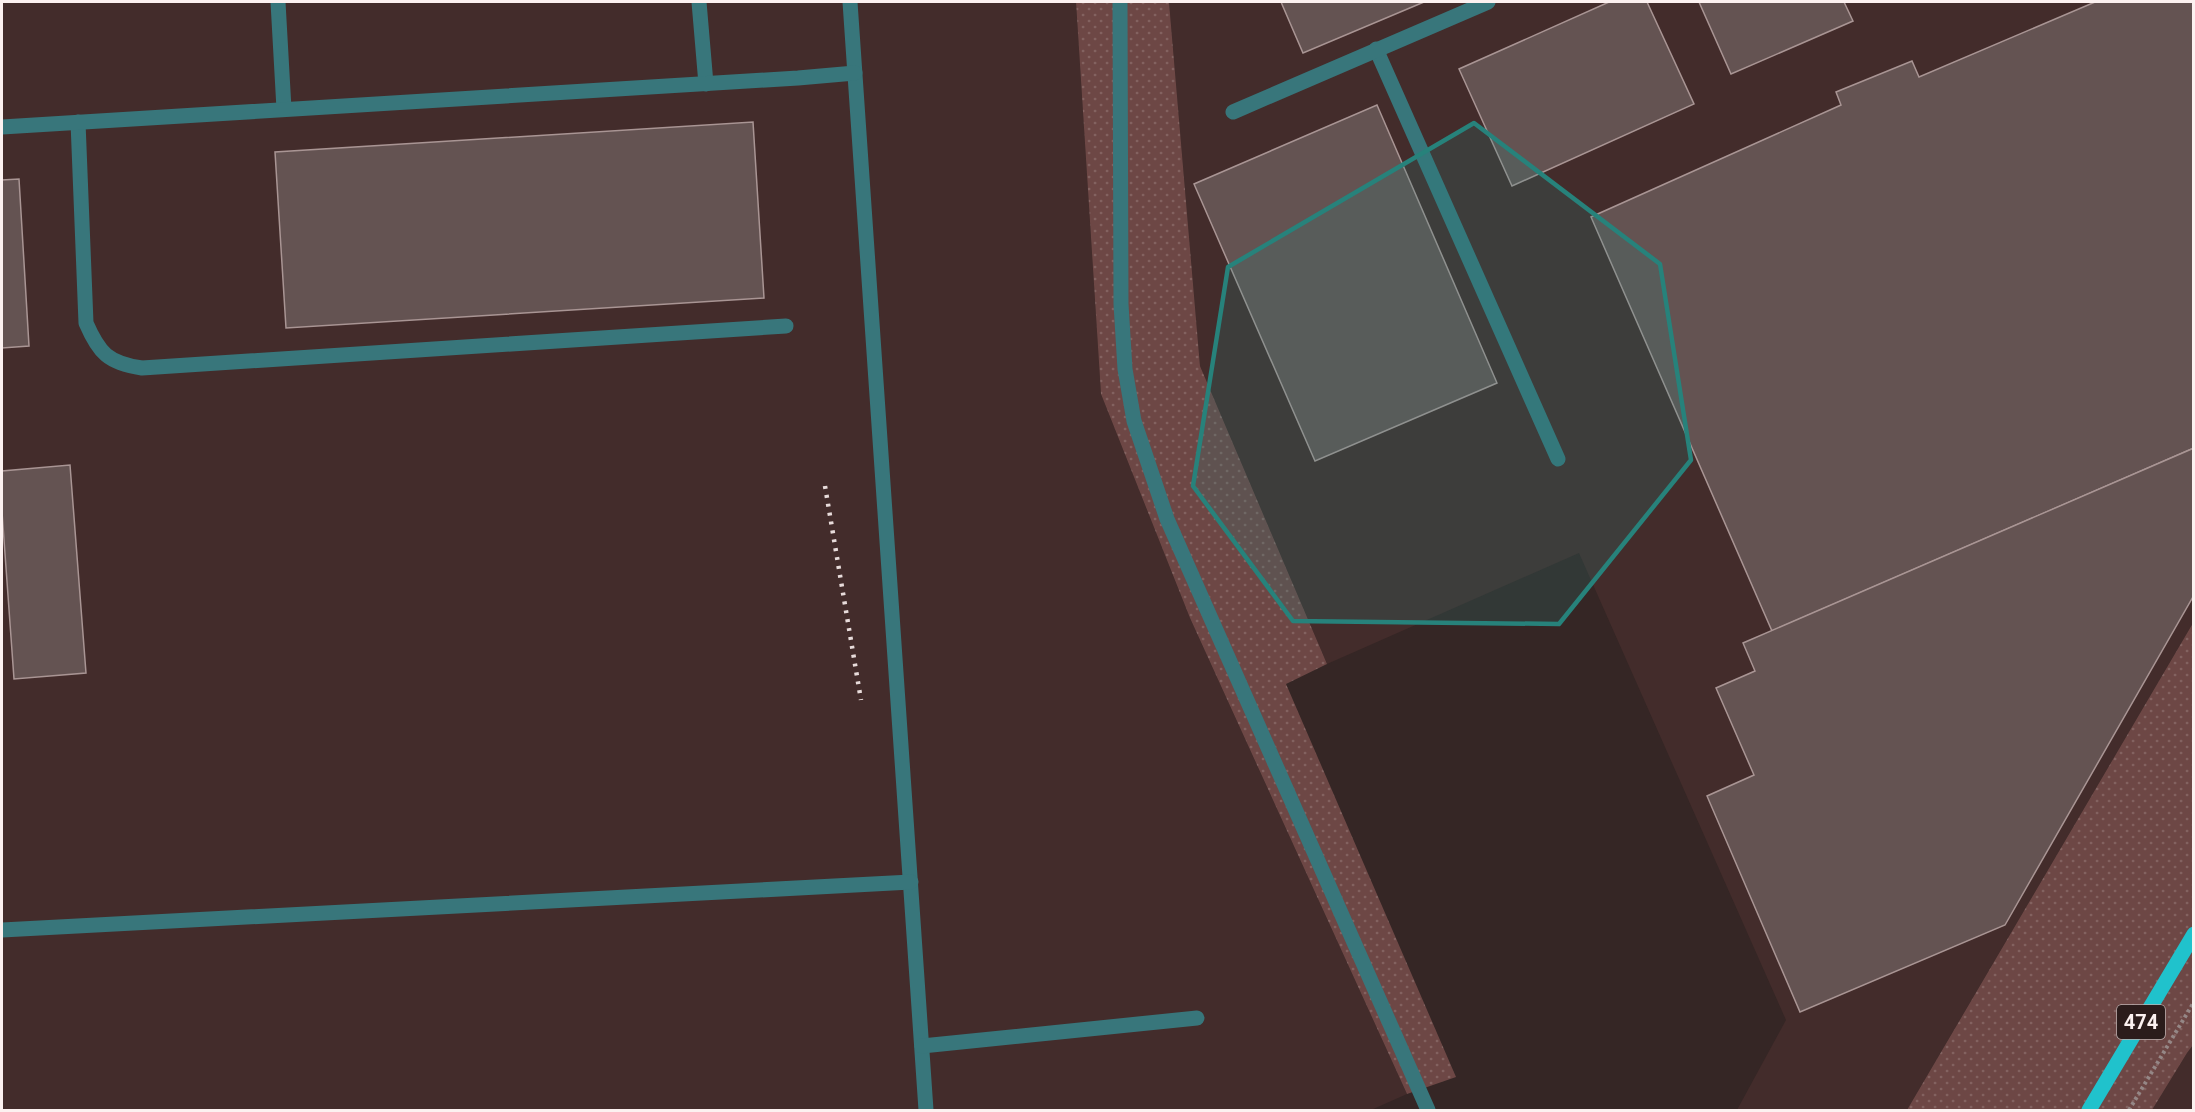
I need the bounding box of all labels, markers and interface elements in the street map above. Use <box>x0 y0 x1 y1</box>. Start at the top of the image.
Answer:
road number: 474 <box>2117 1005 2165 1039</box>

